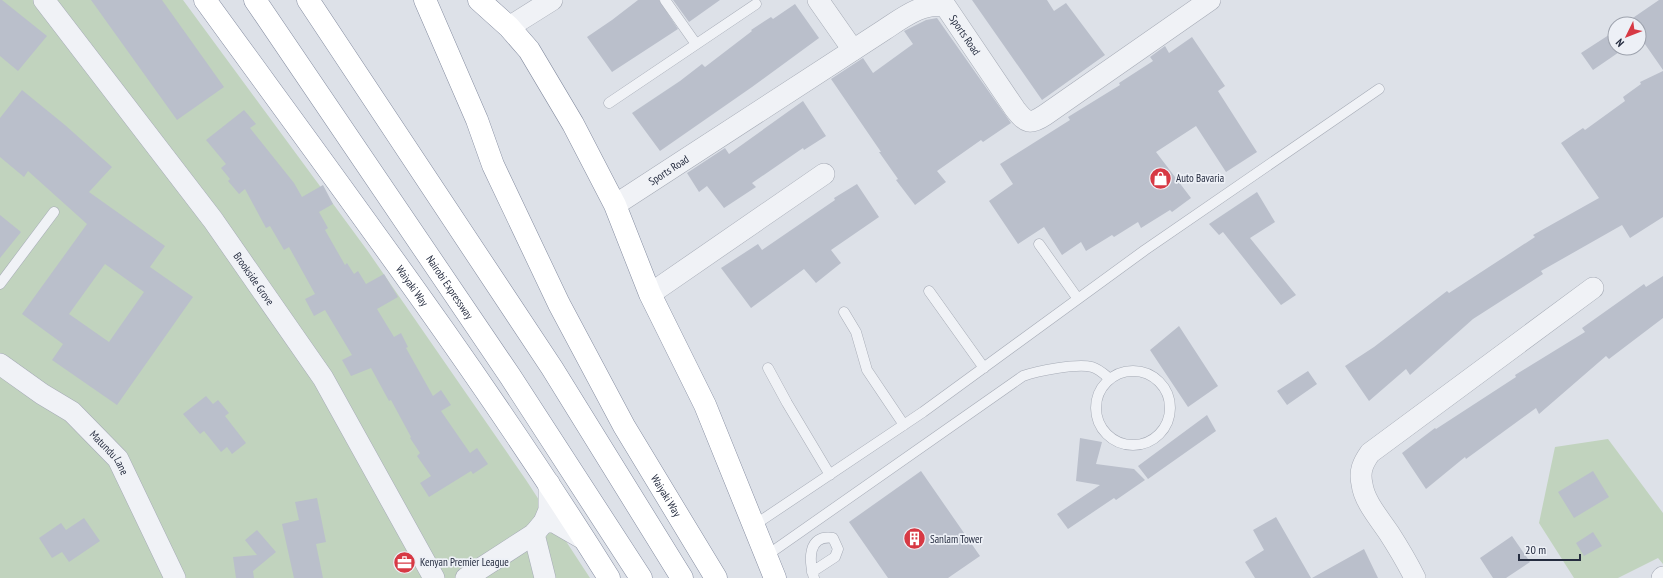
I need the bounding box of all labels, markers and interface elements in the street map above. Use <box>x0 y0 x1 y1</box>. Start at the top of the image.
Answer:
street label: Sports Road <box>946 12 984 58</box>
north arrow <box>1607 16 1647 56</box>
text: N <box>1613 36 1627 50</box>
street label: Sports Road <box>646 152 692 188</box>
shop icon: Auto Bavaria <box>1147 165 1173 191</box>
place label: Auto Bavaria <box>1176 171 1224 185</box>
street label: Brookside Grove <box>231 249 278 308</box>
street label: Nairobi Expressway <box>423 253 477 323</box>
street label: Waiyaki Way <box>393 263 432 310</box>
street label: Matundu Lane <box>87 427 132 478</box>
street label: Waiyaki Way <box>648 472 685 520</box>
building icon: Sanlam Tower <box>902 526 928 552</box>
place label: Sanlam Tower <box>930 532 983 546</box>
scale bar <box>1519 536 1580 562</box>
text: 20 m <box>1525 542 1546 557</box>
office icon: Kenyan Premier League <box>391 549 417 575</box>
place label: Kenyan Premier League <box>420 555 509 569</box>

